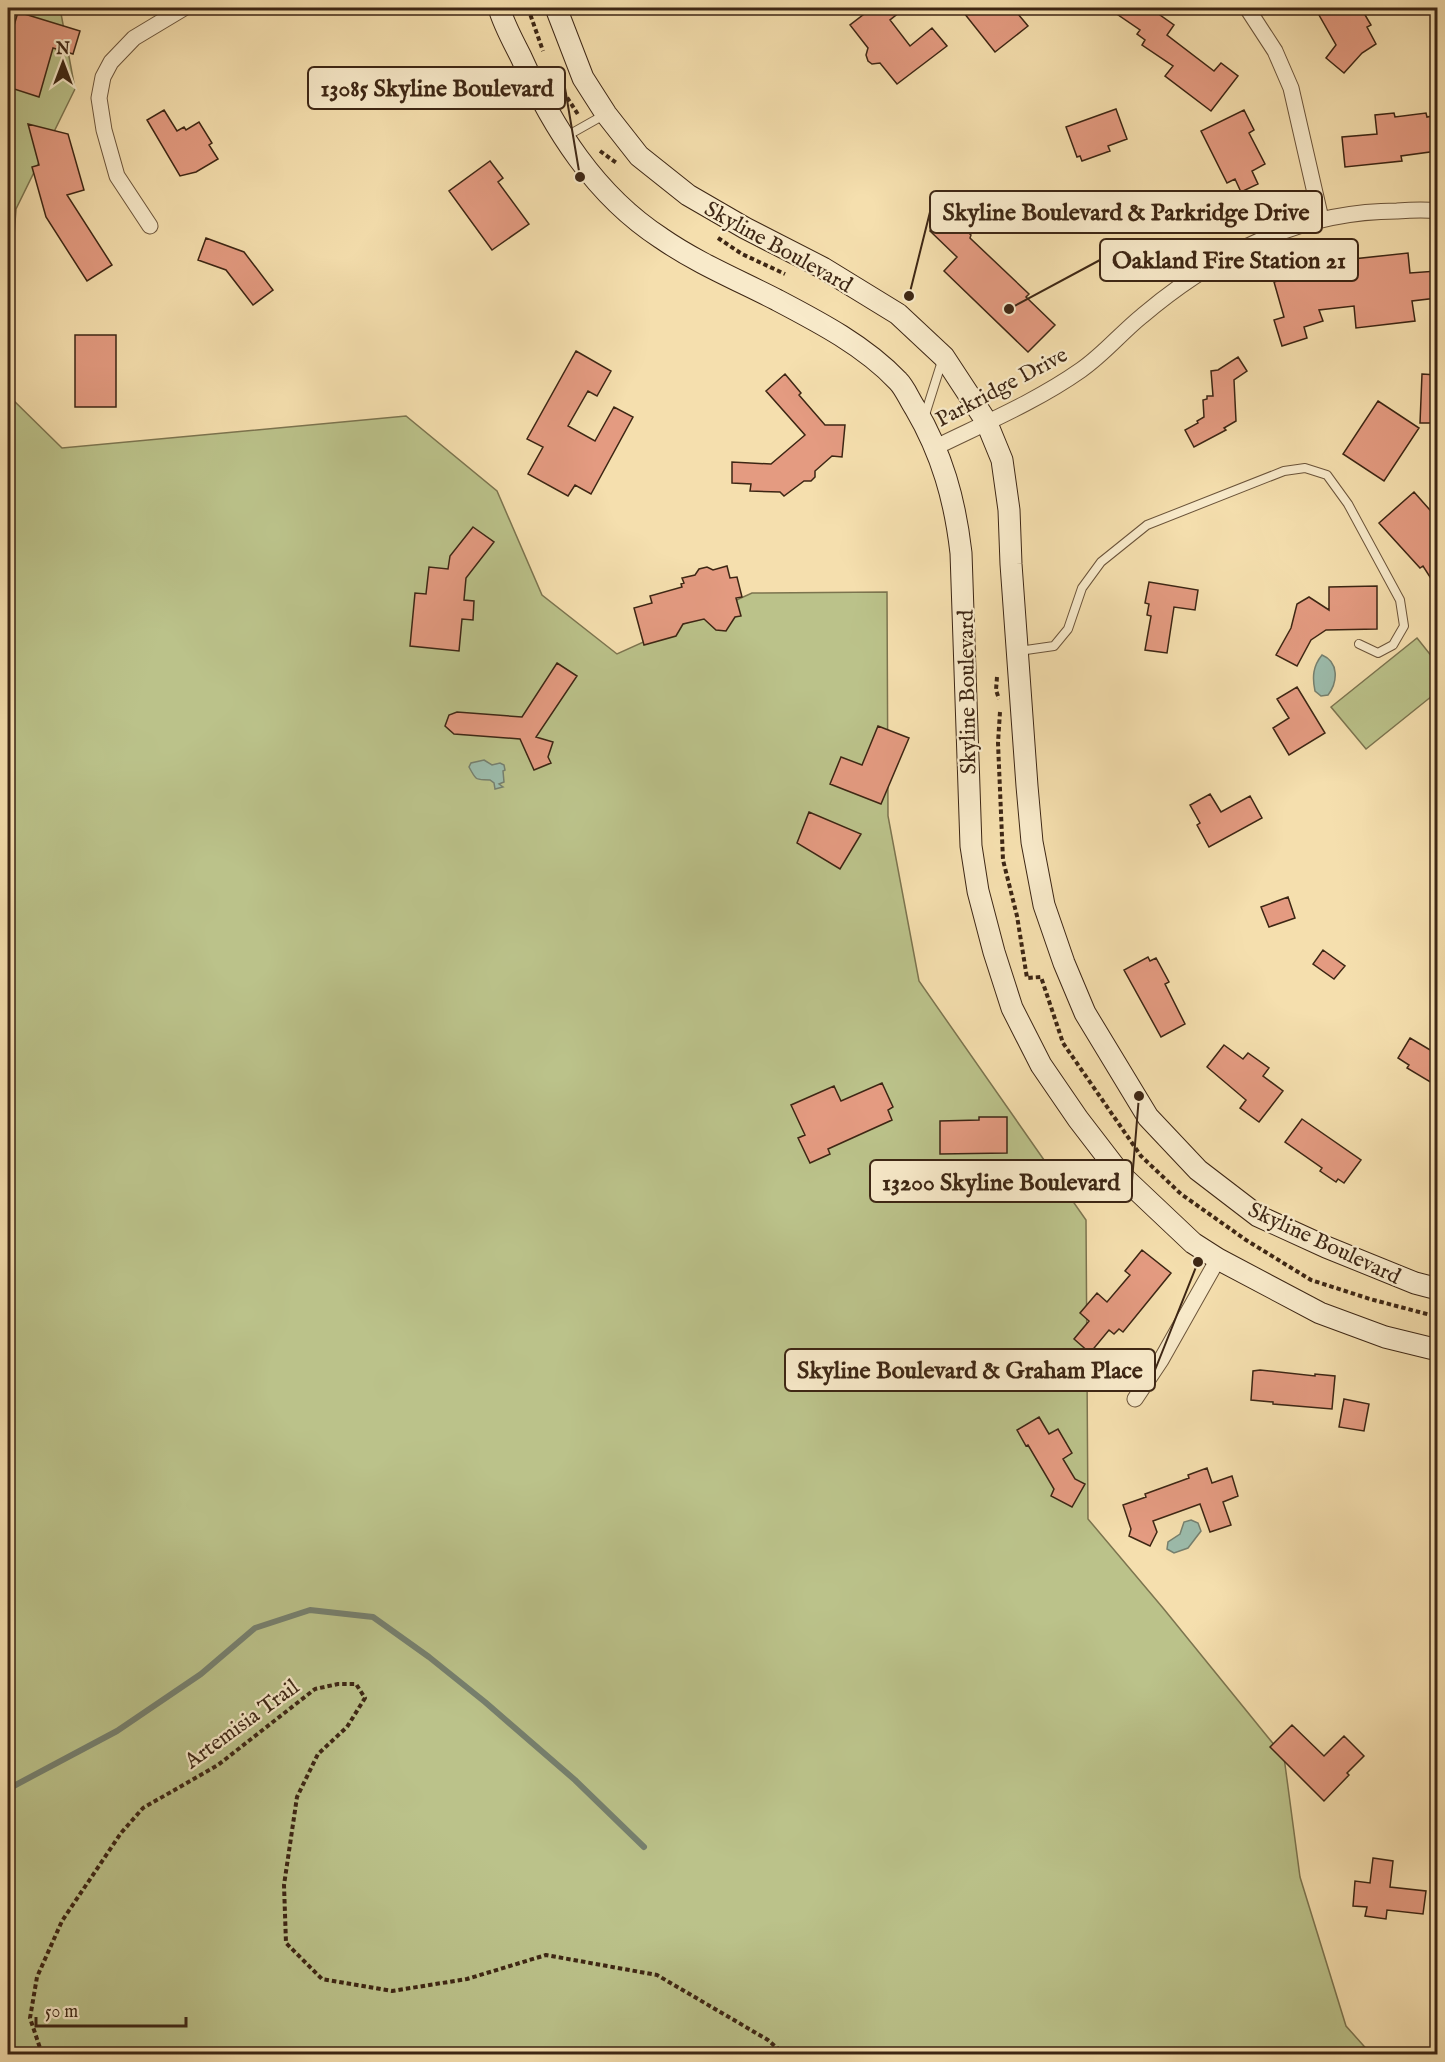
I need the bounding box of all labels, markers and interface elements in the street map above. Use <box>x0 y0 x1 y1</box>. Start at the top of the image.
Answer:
north arrow <box>33 33 93 93</box>
text: N <box>55 40 70 60</box>
callout: 13085 Skyline Boulevard <box>308 67 565 109</box>
text: 13085 Skyline Boulevard <box>321 74 555 105</box>
callout: Skyline Boulevard & Parkridge Drive <box>930 191 1322 233</box>
street label: Skyline Boulevard <box>699 196 857 300</box>
text: Skyline Boulevard & Parkridge Drive <box>942 198 1310 229</box>
callout: Oakland Fire Station 21 <box>1100 239 1358 281</box>
text: Oakland Fire Station 21 <box>1112 246 1346 277</box>
street label: Parkridge Drive <box>931 341 1073 434</box>
street label: Skyline Boulevard <box>953 609 983 775</box>
callout: 13200 Skyline Boulevard <box>870 1160 1132 1202</box>
text: 13200 Skyline Boulevard <box>882 1168 1121 1199</box>
street label: Skyline Boulevard <box>1243 1196 1405 1291</box>
callout: Skyline Boulevard & Graham Place <box>785 1349 1155 1391</box>
text: Skyline Boulevard & Graham Place <box>797 1356 1143 1387</box>
street label: Artemisia Trail <box>178 1674 305 1776</box>
scale bar <box>36 1990 186 2028</box>
text: 50 m <box>45 2001 78 2024</box>

